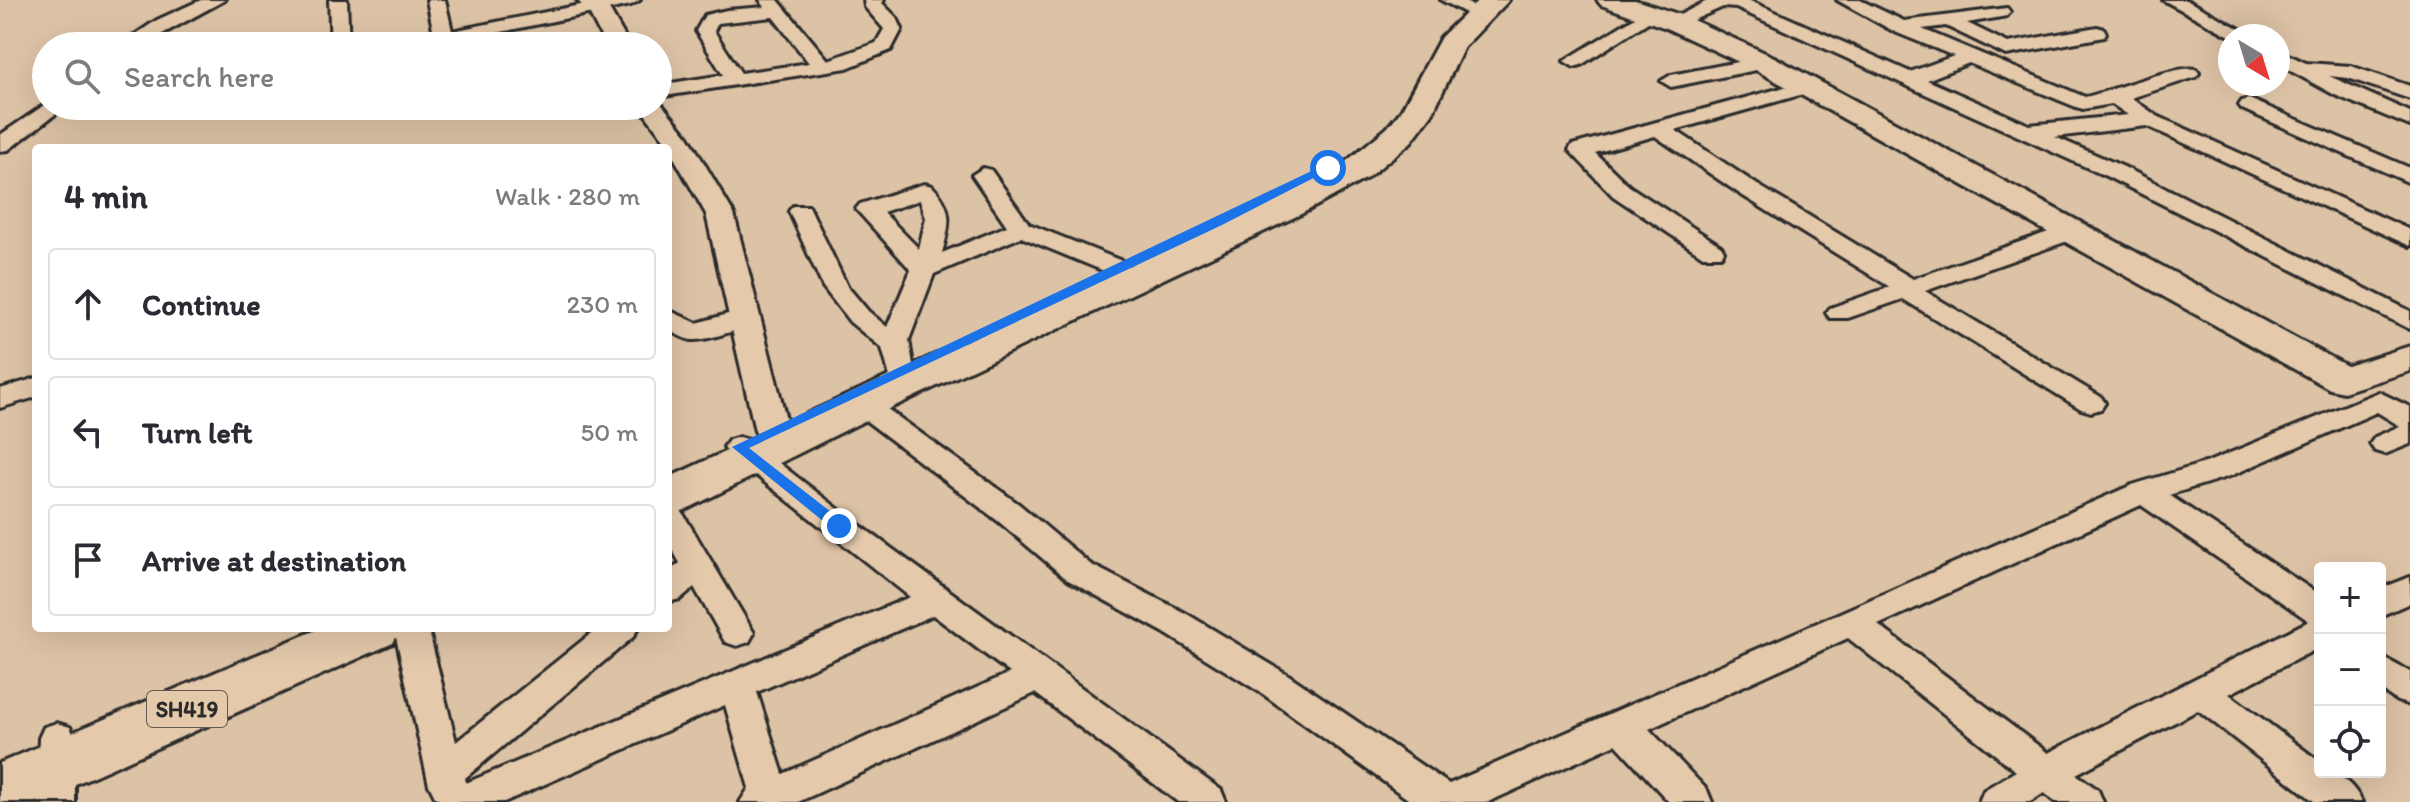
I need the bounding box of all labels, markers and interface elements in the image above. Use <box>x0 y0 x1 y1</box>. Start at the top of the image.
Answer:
north arrow <box>2218 24 2290 96</box>
search box <box>32 32 672 120</box>
icon: search <box>60 54 104 98</box>
text: Search here <box>124 58 274 95</box>
route start <box>1310 150 1346 186</box>
text: 4 min <box>64 176 148 217</box>
text: Walk · 280 m <box>495 180 640 212</box>
icon: ahead <box>66 282 110 326</box>
text: Continue <box>142 286 261 323</box>
text: 230 m <box>566 288 638 320</box>
icon: left <box>66 410 110 454</box>
text: Turn left <box>142 414 253 451</box>
text: 50 m <box>581 416 638 448</box>
route end <box>821 508 857 544</box>
icon: arrive <box>66 538 110 582</box>
text: Arrive at destination <box>142 542 406 579</box>
map controls <box>2314 562 2386 778</box>
button: + <box>2314 562 2386 634</box>
button: − <box>2314 634 2386 706</box>
road number: SH419 <box>147 691 227 727</box>
button: locate <box>2314 706 2386 778</box>

